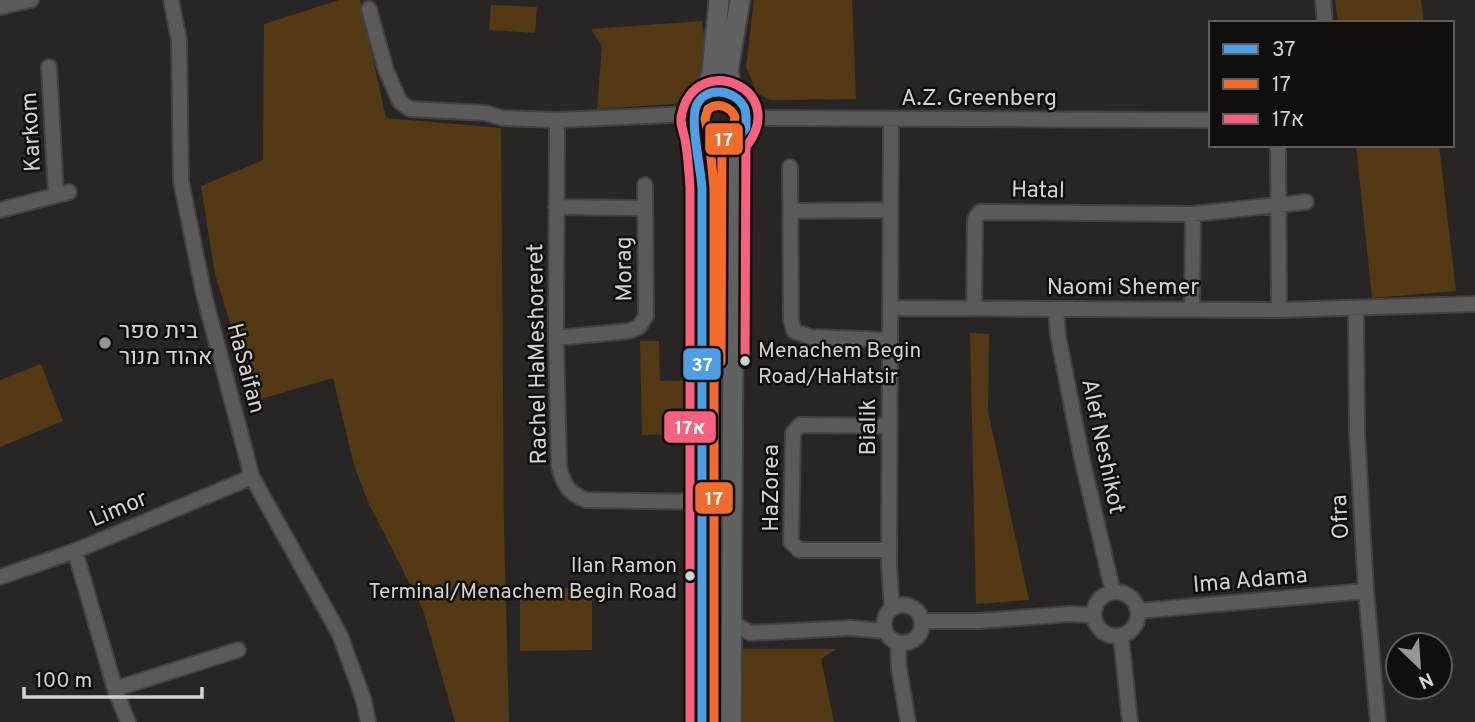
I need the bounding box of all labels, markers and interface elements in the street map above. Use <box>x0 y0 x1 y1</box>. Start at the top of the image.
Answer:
legend <box>1209 21 1454 147</box>
text: 37 <box>1272 37 1295 64</box>
text: 17 <box>1272 72 1291 99</box>
street label: A.Z. Greenberg <box>901 85 1057 114</box>
street label: Karkom <box>16 91 49 172</box>
text: 17א <box>1272 107 1304 134</box>
line badge: 17 <box>704 122 744 156</box>
text: 17 <box>715 129 733 153</box>
street label: Hatal <box>1011 177 1065 206</box>
street label: Morag <box>610 236 641 302</box>
street label: Rachel HaMeshoreret <box>522 243 555 465</box>
street label: Naomi Shemer <box>1047 274 1199 303</box>
place label: בית ספר אהוד מנור <box>119 318 212 373</box>
street label: HaSaifan <box>219 320 271 417</box>
marker: בית ספר אהוד מנור <box>97 335 113 351</box>
place label: Menachem Begin Road/HaHatsir <box>758 338 921 391</box>
line badge: 37 <box>682 347 722 381</box>
text: 37 <box>691 354 713 378</box>
marker: Menachem Begin Road/HaHatsir <box>738 354 752 368</box>
street label: Alef Neshikot <box>1073 376 1130 517</box>
street label: Bialik <box>855 398 884 456</box>
line badge: 17א <box>663 410 717 444</box>
text: 17א <box>675 417 705 441</box>
street label: HaZorea <box>758 444 787 532</box>
line badge: 17 <box>694 481 734 515</box>
street label: Limor <box>86 485 152 535</box>
text: 17 <box>705 488 723 512</box>
street label: Ofra <box>1326 494 1357 540</box>
place label: Ilan Ramon Terminal/Menachem Begin Road <box>369 553 677 606</box>
street label: Ima Adama <box>1192 562 1309 601</box>
marker: Ilan Ramon Terminal/Menachem Begin Road <box>683 569 697 583</box>
north arrow <box>1384 631 1454 701</box>
scale bar <box>24 656 203 700</box>
text: N <box>1414 666 1437 693</box>
text: 100 m <box>35 668 92 695</box>

